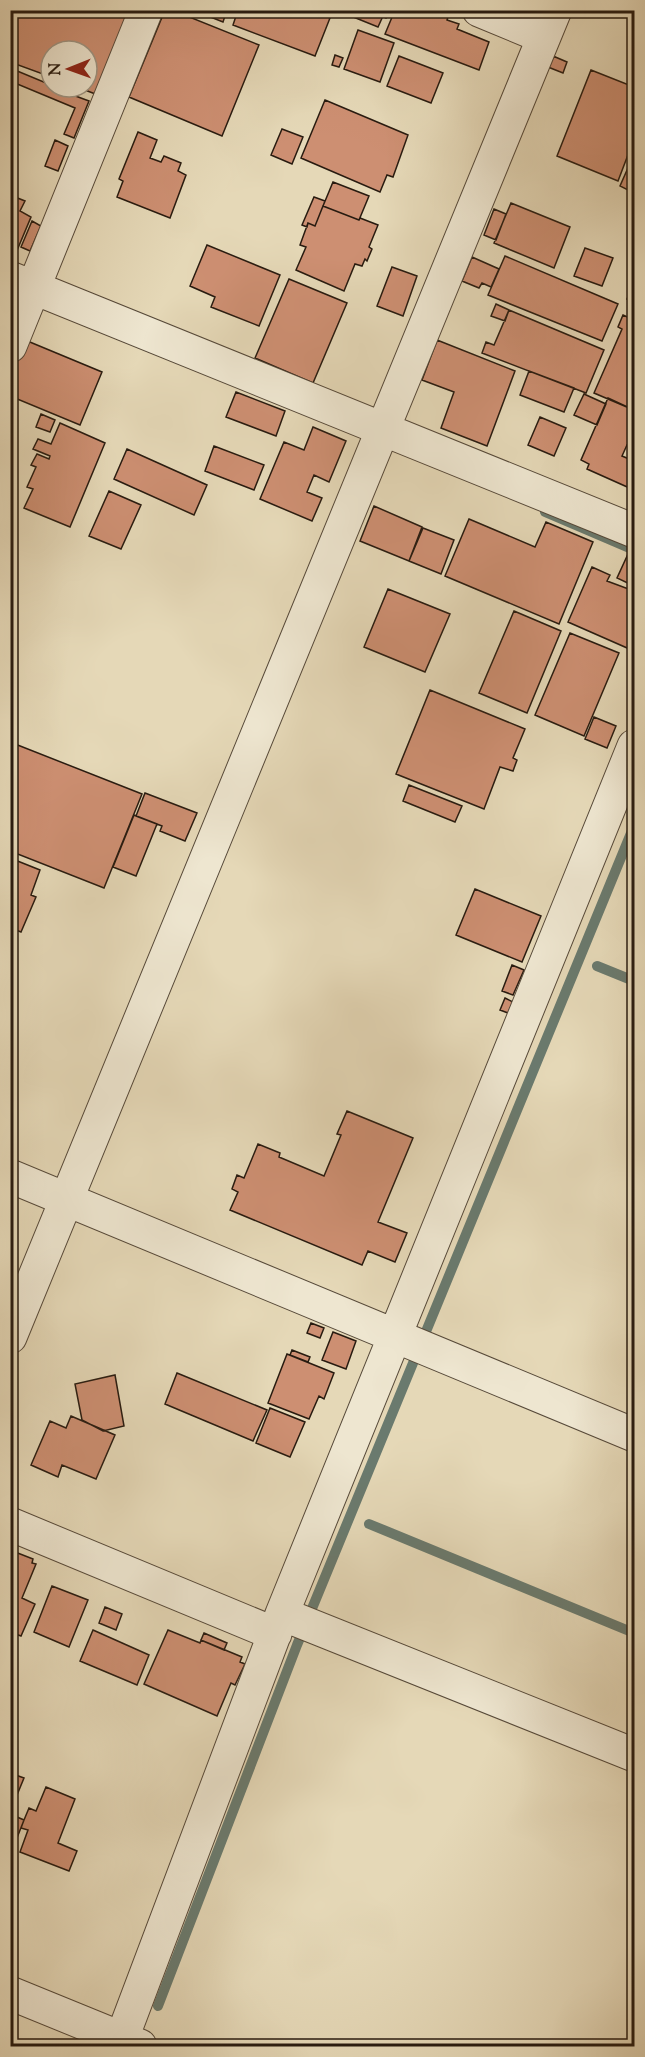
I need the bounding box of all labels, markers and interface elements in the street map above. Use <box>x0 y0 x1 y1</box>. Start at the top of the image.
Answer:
north arrow <box>39 39 99 99</box>
text: N <box>45 62 68 76</box>

